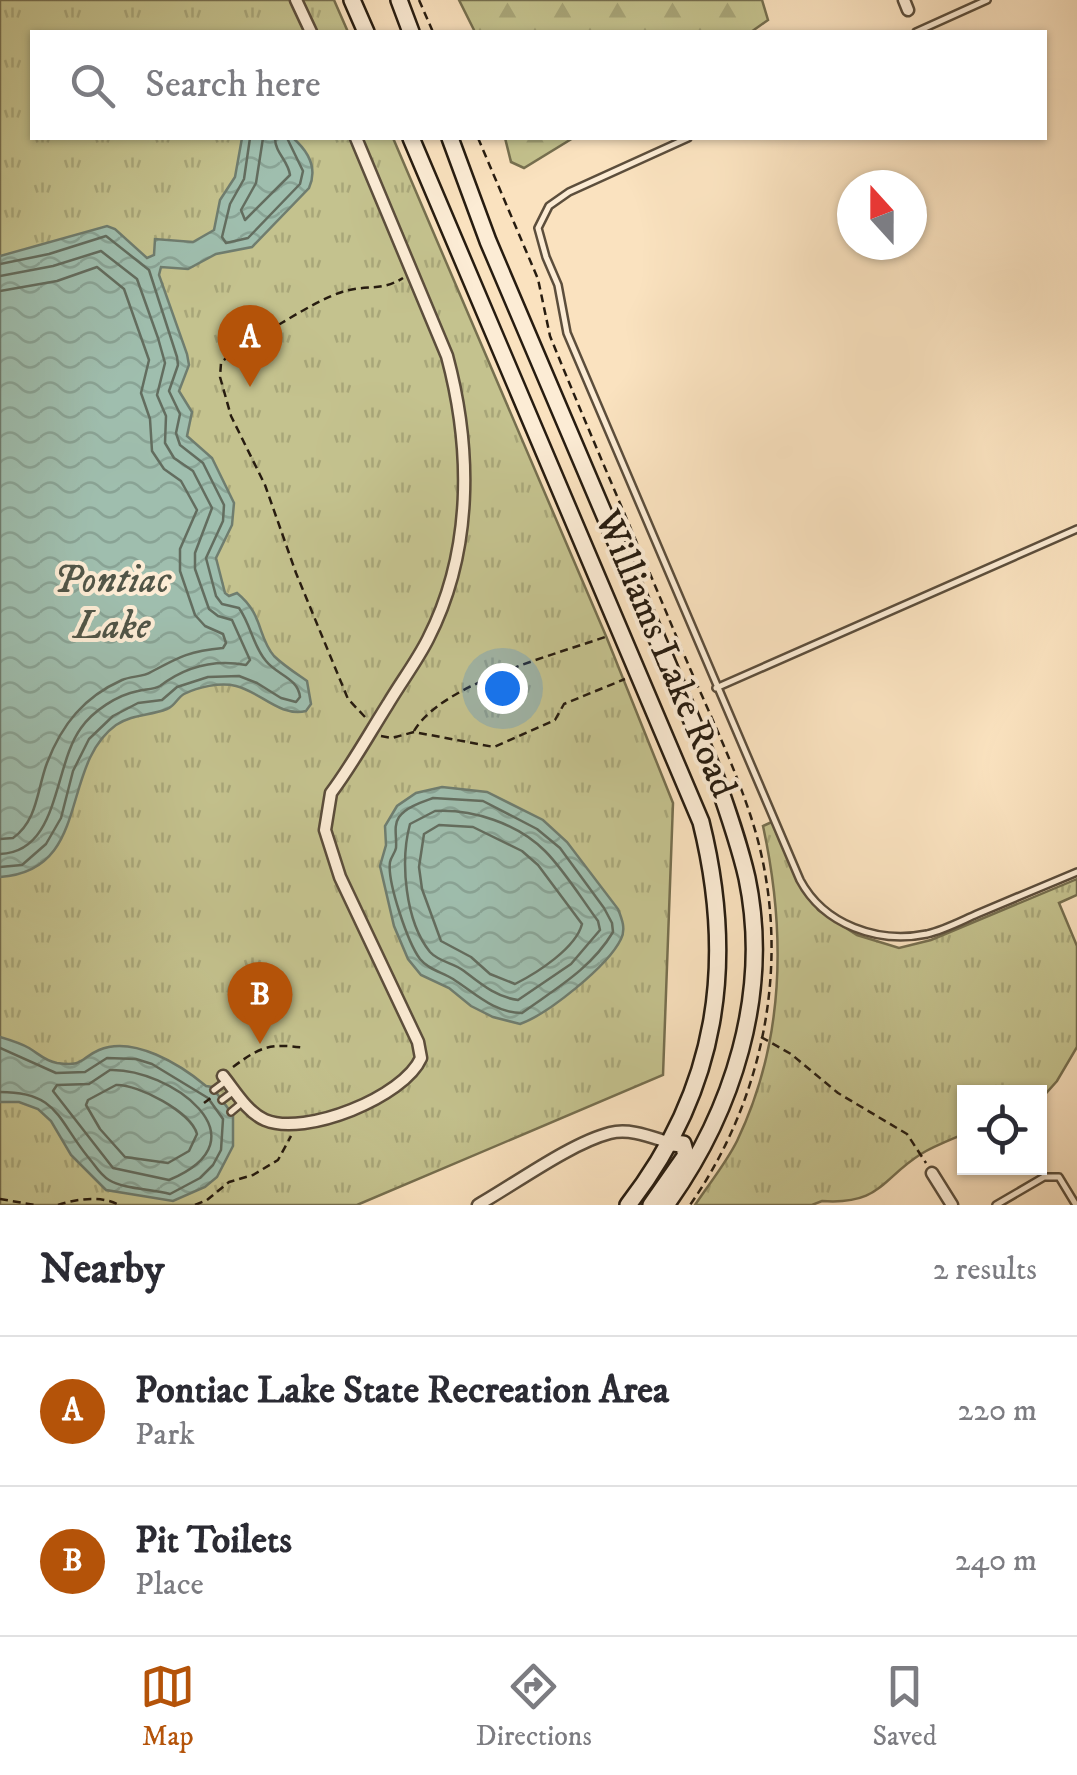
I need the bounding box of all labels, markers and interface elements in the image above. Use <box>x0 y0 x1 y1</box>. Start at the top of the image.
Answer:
search box <box>30 30 1047 140</box>
icon: search <box>65 58 120 113</box>
text: Search here <box>145 61 321 109</box>
north arrow <box>837 170 927 260</box>
pin: A <box>218 304 282 387</box>
street label: Williams Lake Road <box>582 502 747 805</box>
water label: Pontiac Lake <box>53 556 173 652</box>
your location <box>477 663 528 714</box>
pin: B <box>228 962 292 1044</box>
map controls <box>957 1085 1047 1175</box>
button: locate <box>957 1085 1047 1175</box>
text: Nearby <box>40 1244 164 1296</box>
text: 2 results <box>933 1250 1037 1290</box>
text: Pontiac Lake State Recreation Area <box>135 1367 669 1415</box>
text: A <box>62 1391 83 1431</box>
text: 220 m <box>957 1391 1037 1431</box>
text: Park <box>135 1415 195 1455</box>
text: Pit Toilets <box>135 1517 292 1565</box>
text: B <box>62 1541 83 1581</box>
text: 240 m <box>955 1541 1037 1581</box>
text: Place <box>135 1565 204 1605</box>
tab: Map <box>140 1659 195 1754</box>
tab: Directions <box>476 1659 592 1754</box>
tab: Saved <box>872 1659 937 1754</box>

